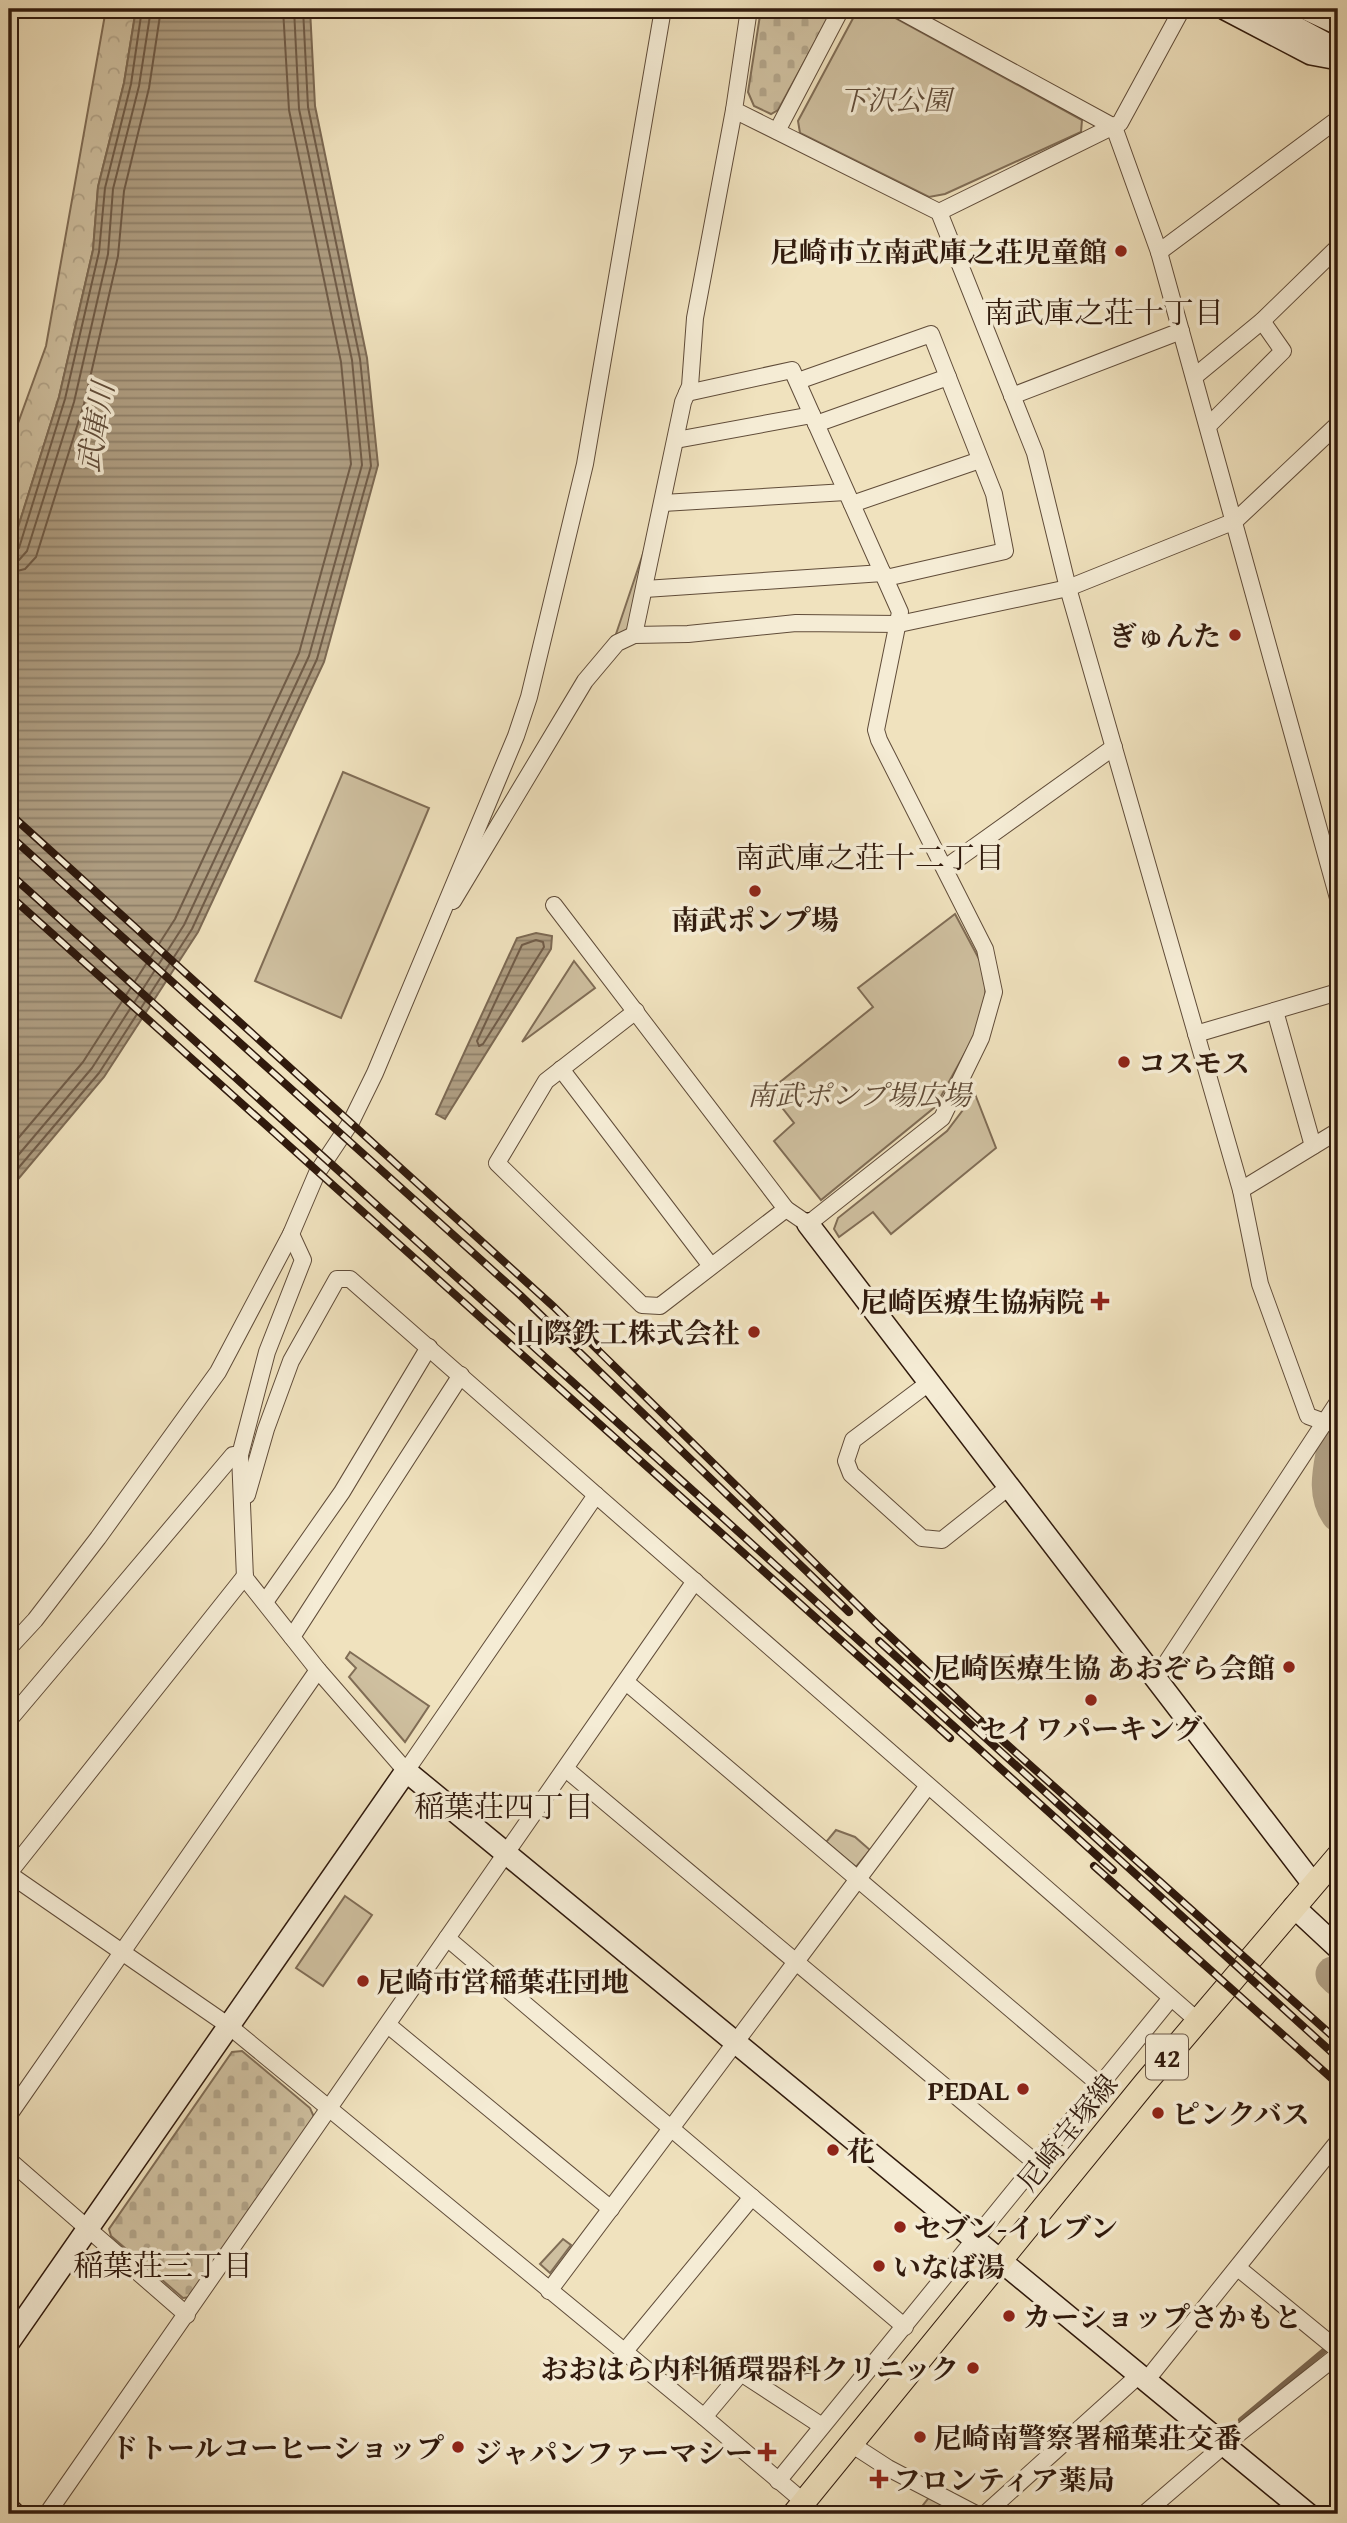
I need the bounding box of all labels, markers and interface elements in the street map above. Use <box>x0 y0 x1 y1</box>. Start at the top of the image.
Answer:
park label: 下沢公園 <box>839 79 955 120</box>
place label: 尼崎市立南武庫之荘児童館 <box>771 231 1107 272</box>
marker: 尼崎市立南武庫之荘児童館 <box>1113 243 1129 259</box>
district label: 南武庫之荘十丁目 <box>984 290 1224 334</box>
water label: 武庫川 <box>66 376 125 475</box>
place label: ぎゅんた <box>1109 615 1221 656</box>
marker: ぎゅんた <box>1227 627 1243 643</box>
district label: 南武庫之荘十二丁目 <box>735 835 1005 879</box>
marker: 南武ポンプ場 <box>747 883 763 899</box>
place label: 南武ポンプ場 <box>671 899 839 940</box>
place label: コスモス <box>1138 1042 1250 1083</box>
marker: コスモス <box>1116 1054 1132 1070</box>
park label: 南武ポンプ場広場 <box>747 1074 974 1115</box>
place label: 尼崎医療生協病院 <box>860 1281 1084 1322</box>
marker: 尼崎医療生協病院 <box>1090 1291 1110 1311</box>
place label: 山際鉄工株式会社 <box>516 1312 740 1353</box>
marker: 山際鉄工株式会社 <box>746 1324 762 1340</box>
place label: 尼崎医療生協 あおぞら会館 <box>933 1647 1275 1688</box>
marker: 尼崎医療生協 あおぞら会館 <box>1281 1659 1297 1675</box>
marker: セイワパーキング <box>1083 1692 1099 1708</box>
place label: セイワパーキング <box>980 1708 1202 1749</box>
district label: 稲葉荘四丁目 <box>414 1784 594 1828</box>
place label: 尼崎市営稲葉荘団地 <box>377 1961 629 2002</box>
marker: 尼崎市営稲葉荘団地 <box>355 1973 371 1989</box>
road number: 42 <box>1146 2034 1188 2080</box>
street label: 尼崎宝塚線 <box>1007 2065 1127 2199</box>
place label: PEDAL <box>928 2069 1009 2110</box>
marker: PEDAL <box>1015 2081 1031 2097</box>
place label: ピンクバス <box>1172 2093 1310 2134</box>
marker: ピンクバス <box>1150 2105 1166 2121</box>
place label: 花 <box>847 2130 875 2171</box>
marker: 花 <box>825 2142 841 2158</box>
place label: セブン-イレブン <box>914 2207 1118 2248</box>
marker: セブン-イレブン <box>892 2219 908 2235</box>
district label: 稲葉荘三丁目 <box>73 2243 253 2287</box>
place label: いなば湯 <box>893 2246 1005 2287</box>
marker: いなば湯 <box>871 2258 887 2274</box>
place label: カーショップさかもと <box>1023 2296 1302 2337</box>
marker: カーショップさかもと <box>1001 2308 1017 2324</box>
place label: おおはら内科循環器科クリニック <box>541 2348 959 2389</box>
marker: おおはら内科循環器科クリニック <box>965 2360 981 2376</box>
place label: 尼崎南警察署稲葉荘交番 <box>934 2417 1242 2458</box>
place label: ドトールコーヒーショップ <box>111 2427 444 2468</box>
marker: 尼崎南警察署稲葉荘交番 <box>912 2429 928 2445</box>
place label: ジャパンファーマシー <box>474 2432 753 2473</box>
marker: ドトールコーヒーショップ <box>450 2439 466 2455</box>
marker: ジャパンファーマシー <box>759 2444 775 2460</box>
place label: フロンティア薬局 <box>893 2459 1115 2500</box>
marker: フロンティア薬局 <box>871 2471 887 2487</box>

